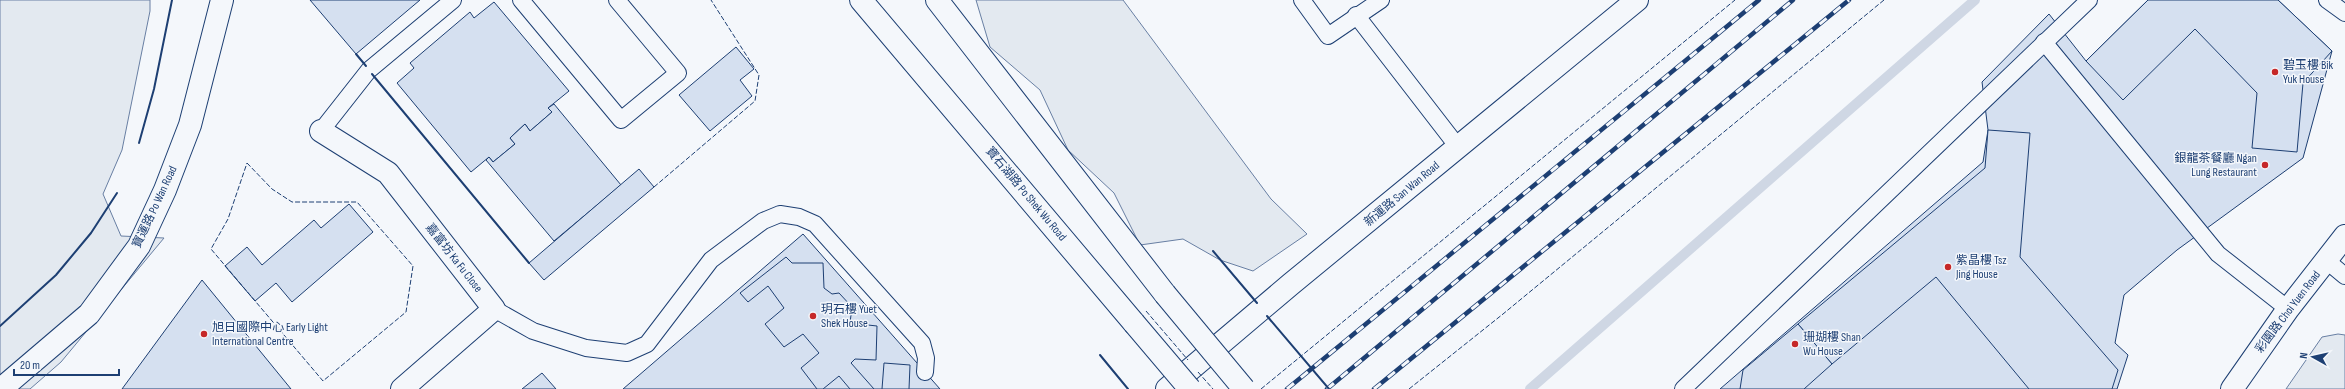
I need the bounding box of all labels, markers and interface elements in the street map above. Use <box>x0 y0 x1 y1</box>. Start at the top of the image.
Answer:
place label: 碧玉樓 Bik Yuk House <box>2283 58 2333 87</box>
marker: 碧玉樓 Bik Yuk House <box>2270 67 2280 77</box>
street label: 寶石湖路 Po Shek Wu Road <box>982 144 1070 244</box>
place label: 銀龍茶餐廳 Ngan Lung Restaurant <box>2175 151 2257 180</box>
street label: 新運路 San Wan Road <box>1361 158 1443 230</box>
marker: 銀龍茶餐廳 Ngan Lung Restaurant <box>2260 160 2270 170</box>
street label: 寶運路 Po Wan Road <box>129 163 181 251</box>
street label: 嘉富坊 Ka Fu Close <box>422 221 486 296</box>
place label: 紫晶樓 Tsz Jing House <box>1955 253 2007 282</box>
marker: 紫晶樓 Tsz Jing House <box>1943 262 1953 272</box>
street label: 彩園路 Choi Yuen Road <box>2252 268 2324 356</box>
place label: 玥石樓 Yuet Shek House <box>821 302 877 331</box>
marker: 玥石樓 Yuet Shek House <box>808 311 818 321</box>
place label: 旭日國際中心 Early Light International Centre <box>212 320 328 349</box>
marker: 旭日國際中心 Early Light International Centre <box>199 329 209 339</box>
place label: 珊瑚樓 Shan Wu House <box>1803 330 1861 359</box>
north arrow <box>2293 337 2333 377</box>
marker: 珊瑚樓 Shan Wu House <box>1790 339 1800 349</box>
scale bar <box>14 351 119 377</box>
text: N <box>2297 352 2310 359</box>
text: 20 m <box>20 358 40 373</box>

